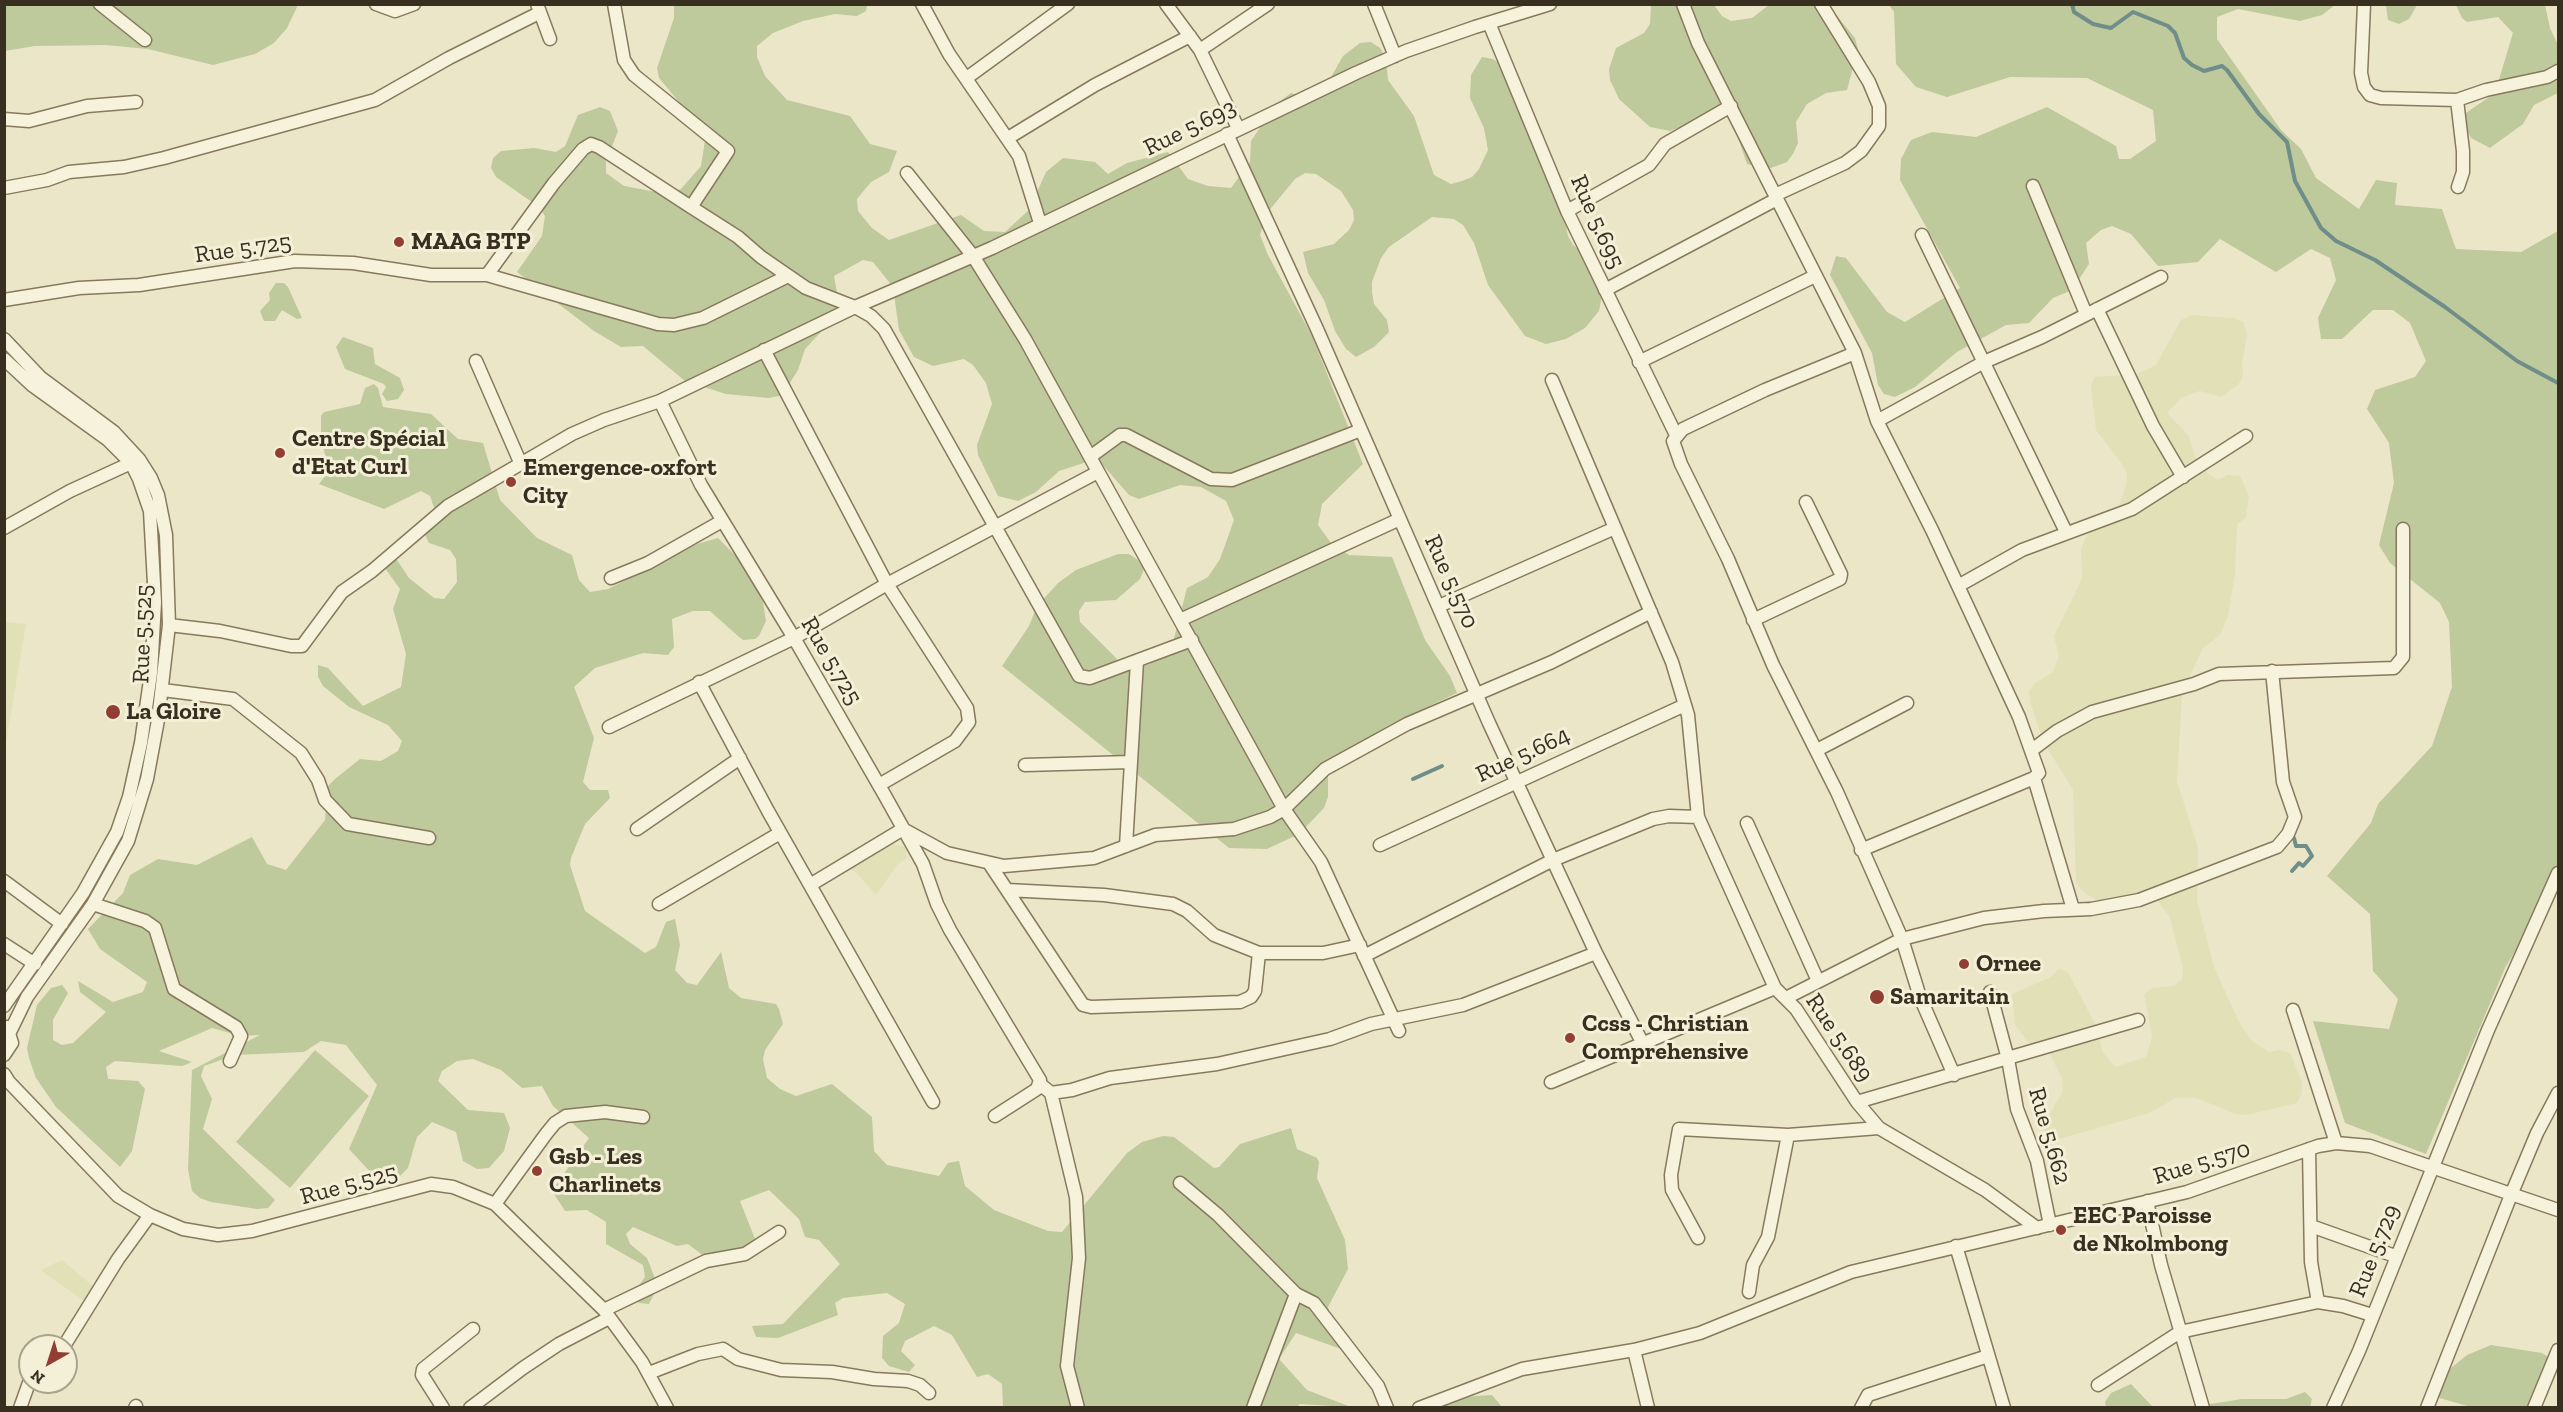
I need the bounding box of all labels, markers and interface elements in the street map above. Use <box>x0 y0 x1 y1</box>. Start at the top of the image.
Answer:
street label: Rue 5.693 <box>1139 93 1241 163</box>
street label: Rue 5.695 <box>1564 171 1630 273</box>
street label: Rue 5.725 <box>193 228 293 270</box>
place label: MAAG BTP <box>411 228 531 256</box>
marker: MAAG BTP <box>392 235 406 249</box>
place label: Centre Spécial d'Etat Curl <box>292 425 446 481</box>
marker: Centre Spécial d'Etat Curl <box>273 446 287 460</box>
place label: Emergence-oxfort City <box>523 454 716 510</box>
marker: Emergence-oxfort City <box>504 475 518 489</box>
street label: Rue 5.570 <box>1418 531 1484 633</box>
street label: Rue 5.525 <box>127 584 159 684</box>
street label: Rue 5.725 <box>794 612 868 710</box>
place label: La Gloire <box>126 698 221 726</box>
marker: La Gloire <box>104 703 122 721</box>
street label: Rue 5.664 <box>1471 721 1575 789</box>
place label: Ornee <box>1976 950 2041 978</box>
marker: Ornee <box>1957 957 1971 971</box>
place label: Samaritain <box>1890 983 2010 1011</box>
street label: Rue 5.689 <box>1799 988 1879 1088</box>
marker: Samaritain <box>1868 988 1886 1006</box>
place label: Ccss - Christian Comprehensive <box>1582 1010 1749 1066</box>
marker: Ccss - Christian Comprehensive <box>1563 1031 1577 1045</box>
street label: Rue 5.662 <box>2021 1084 2077 1188</box>
street label: Rue 5.570 <box>2150 1135 2254 1191</box>
place label: Gsb - Les Charlinets <box>549 1143 661 1199</box>
street label: Rue 5.525 <box>297 1158 401 1212</box>
marker: Gsb - Les Charlinets <box>530 1164 544 1178</box>
street label: Rue 5.729 <box>2343 1200 2407 1302</box>
place label: EEC Paroisse de Nkolmbong <box>2073 1202 2228 1258</box>
marker: EEC Paroisse de Nkolmbong <box>2054 1223 2068 1237</box>
north arrow <box>18 1334 78 1394</box>
text: N <box>27 1366 48 1388</box>

